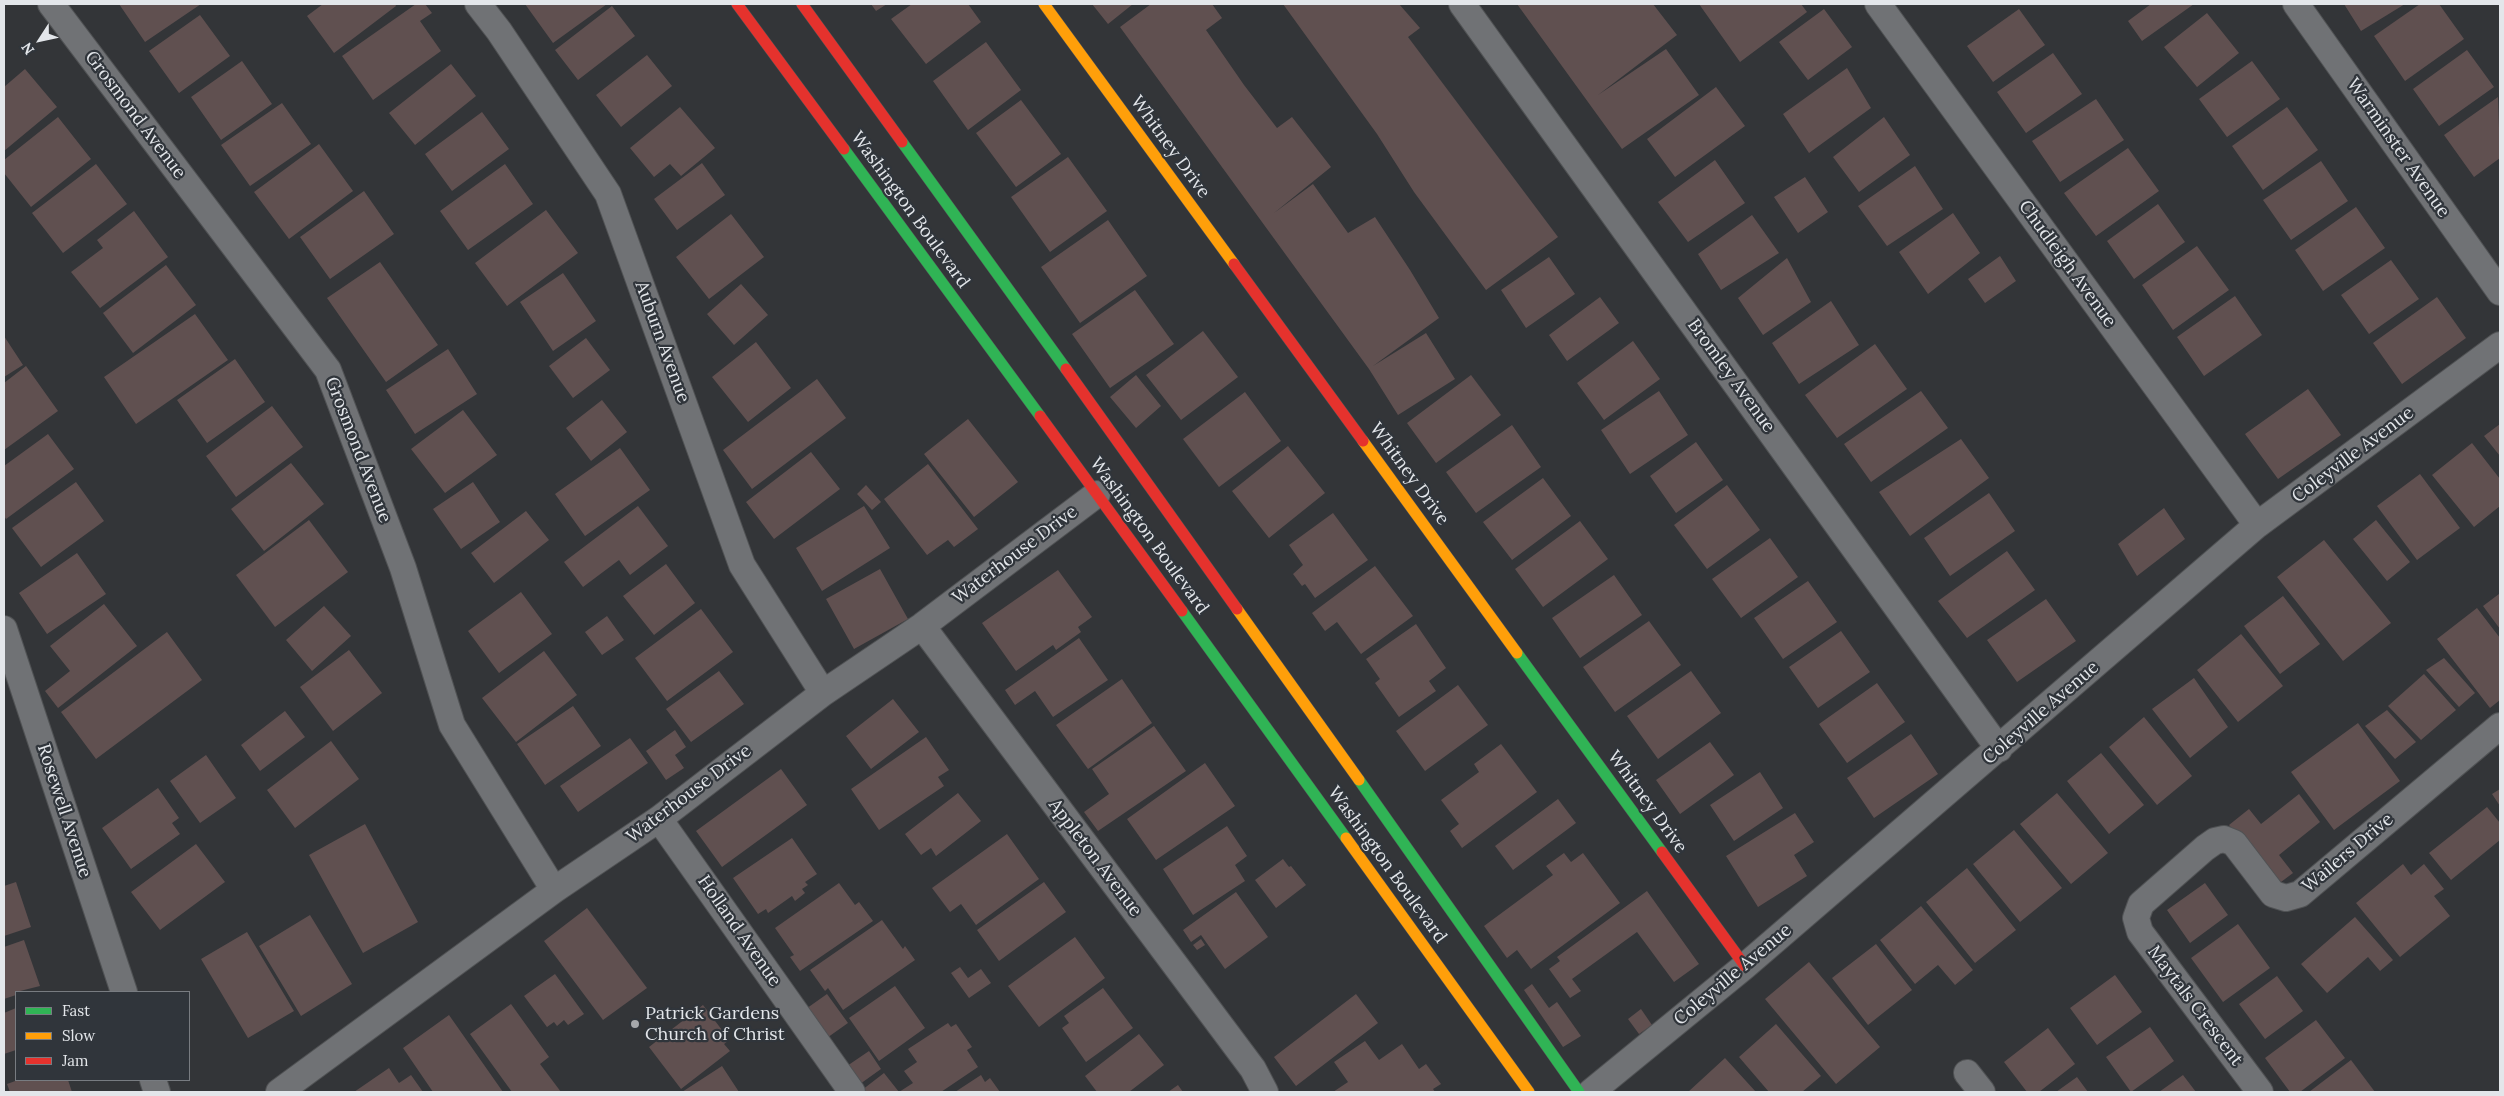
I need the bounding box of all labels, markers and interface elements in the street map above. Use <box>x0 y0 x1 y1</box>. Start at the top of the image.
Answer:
north arrow <box>15 15 65 65</box>
text: N <box>17 39 38 58</box>
street label: Grosmond Avenue <box>80 47 190 183</box>
street label: Warminster Avenue <box>2342 74 2454 222</box>
street label: Whitney Drive <box>1126 92 1214 202</box>
street label: Washington Boulevard <box>846 127 974 293</box>
street label: Chudleigh Avenue <box>2014 196 2120 332</box>
street label: Auburn Avenue <box>630 278 694 406</box>
street label: Bromley Avenue <box>1683 315 1779 437</box>
street label: Grosmond Avenue <box>320 374 396 526</box>
street label: Coleyville Avenue <box>2288 402 2418 508</box>
street label: Whitney Drive <box>1365 419 1453 529</box>
street label: Washington Boulevard <box>1085 453 1213 619</box>
street label: Waterhouse Drive <box>948 501 1082 609</box>
street label: Coleyville Avenue <box>1979 657 2103 769</box>
street label: Waterhouse Drive <box>622 740 756 848</box>
street label: Rosewell Avenue <box>32 741 96 881</box>
street label: Whitney Drive <box>1603 747 1691 857</box>
street label: Washington Boulevard <box>1323 782 1451 948</box>
street label: Appleton Avenue <box>1044 795 1146 921</box>
street label: Wailers Drive <box>2298 809 2398 897</box>
street label: Holland Avenue <box>693 871 785 991</box>
street label: Coleyville Avenue <box>1670 920 1796 1030</box>
street label: Maytals Crescent <box>2143 942 2247 1070</box>
legend <box>15 991 190 1081</box>
text: Fast <box>62 1001 90 1020</box>
place label: Patrick Gardens Church of Christ <box>645 1003 785 1046</box>
marker: Patrick Gardens Church of Christ <box>629 1018 641 1030</box>
text: Slow <box>62 1026 95 1045</box>
text: Jam <box>62 1051 89 1070</box>

